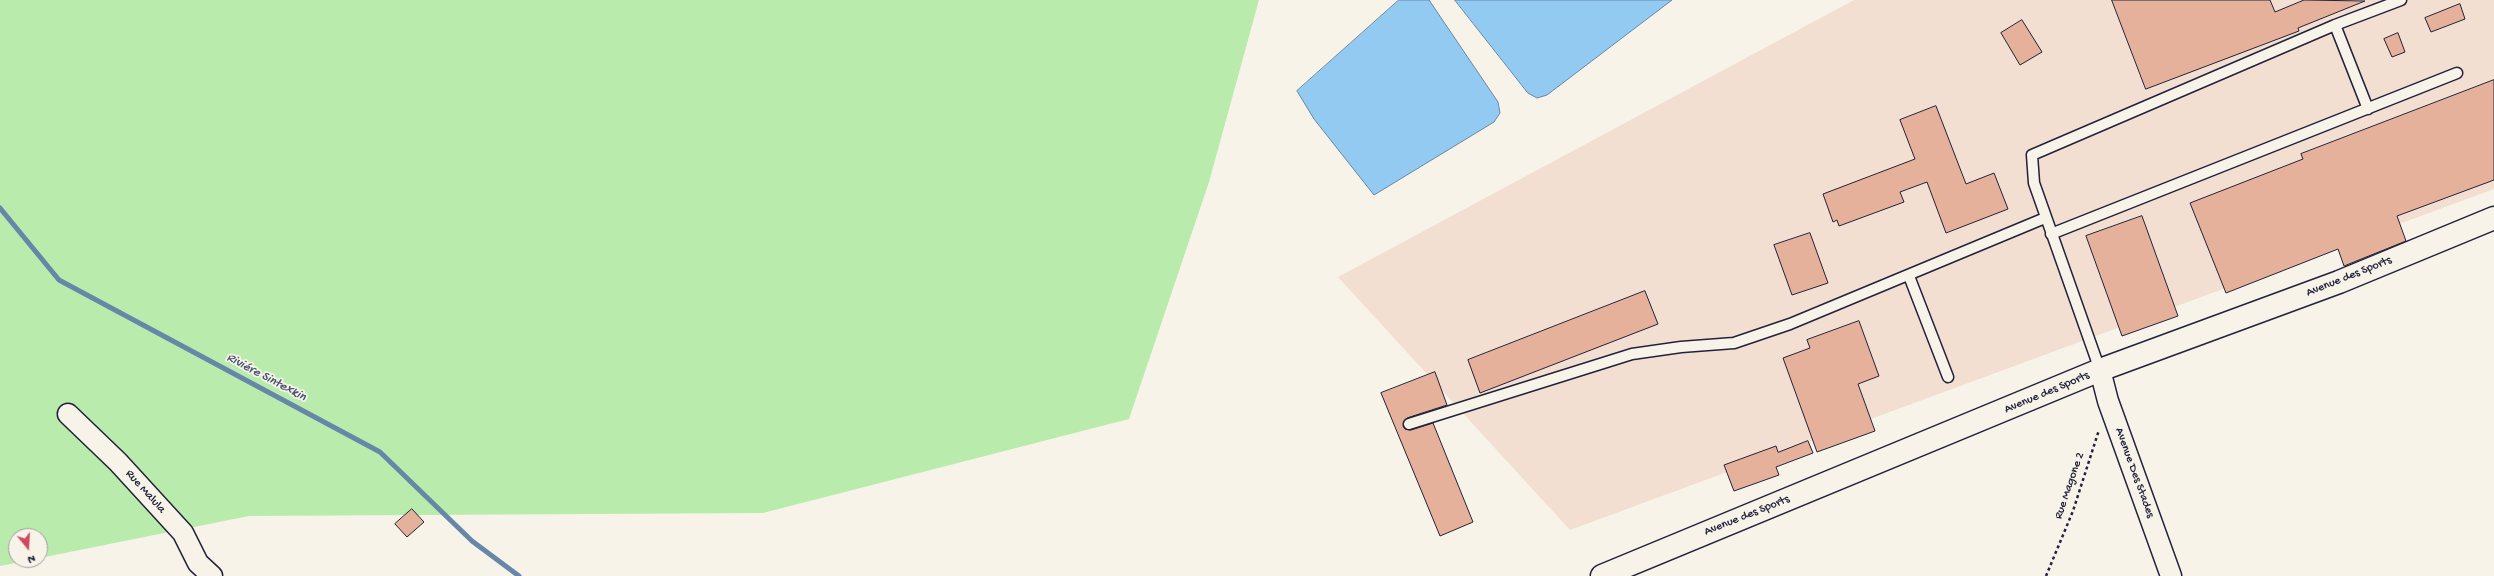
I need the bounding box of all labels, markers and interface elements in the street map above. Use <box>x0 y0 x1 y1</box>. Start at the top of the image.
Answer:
street label: Avenue des Sports <box>2304 253 2394 301</box>
water label: Riviére Sintexkin <box>224 350 308 406</box>
street label: Avenue des Sports <box>2002 369 2092 417</box>
street label: Avenue Des Stades <box>2111 426 2157 520</box>
street label: Rue Magone 2 <box>2052 451 2088 521</box>
street label: Rue Malula <box>122 467 168 517</box>
street label: Avenue des Sports <box>1702 492 1792 540</box>
north arrow <box>8 528 48 568</box>
text: N <box>26 552 37 565</box>

